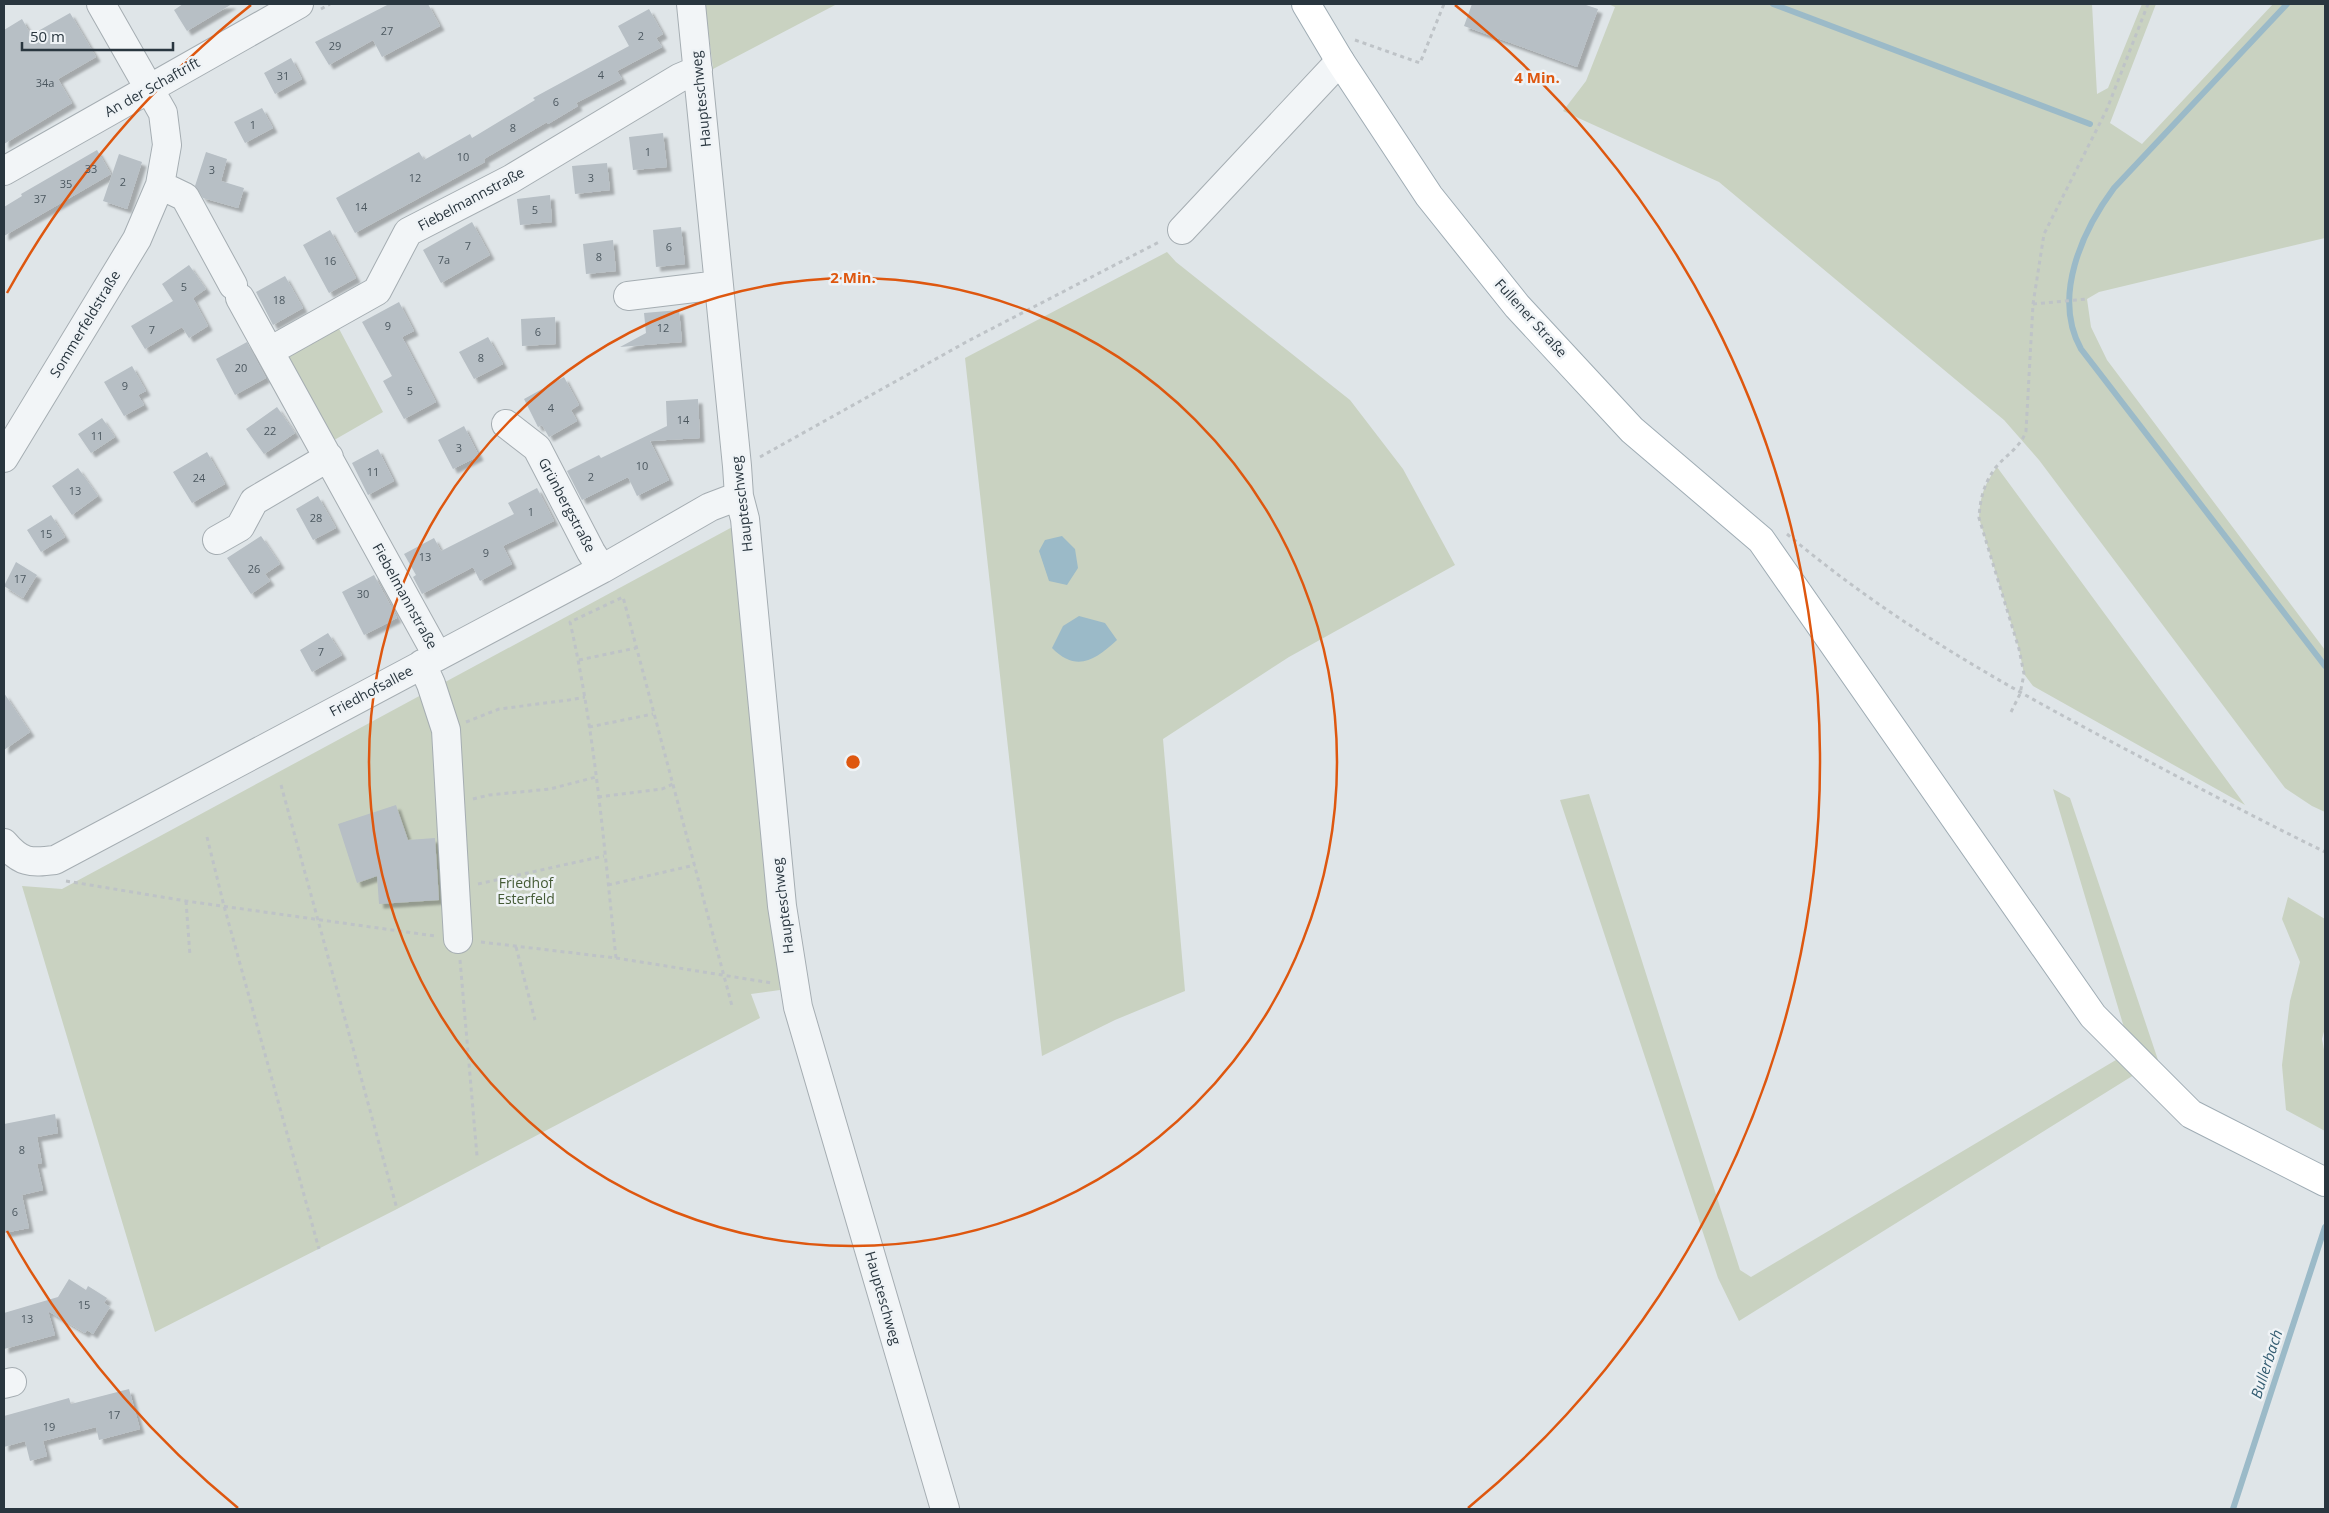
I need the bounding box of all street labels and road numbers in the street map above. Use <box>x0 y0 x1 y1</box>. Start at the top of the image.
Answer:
street label: Haupteschweg <box>686 50 715 148</box>
street label: An der Schaftrift <box>101 52 203 121</box>
street label: Fiebelmannstraße <box>414 162 528 235</box>
street label: Sommerfeldstraße <box>45 266 124 381</box>
street label: Fullener Straße <box>1491 274 1572 361</box>
street label: Grünbergstraße <box>535 454 600 556</box>
street label: Haupteschweg <box>726 455 757 553</box>
street label: Fiebelmannstraße <box>368 539 442 652</box>
street label: Friedhofsallee <box>326 661 416 721</box>
street label: Haupteschweg <box>767 857 798 955</box>
street label: Haupteschweg <box>861 1249 906 1347</box>

